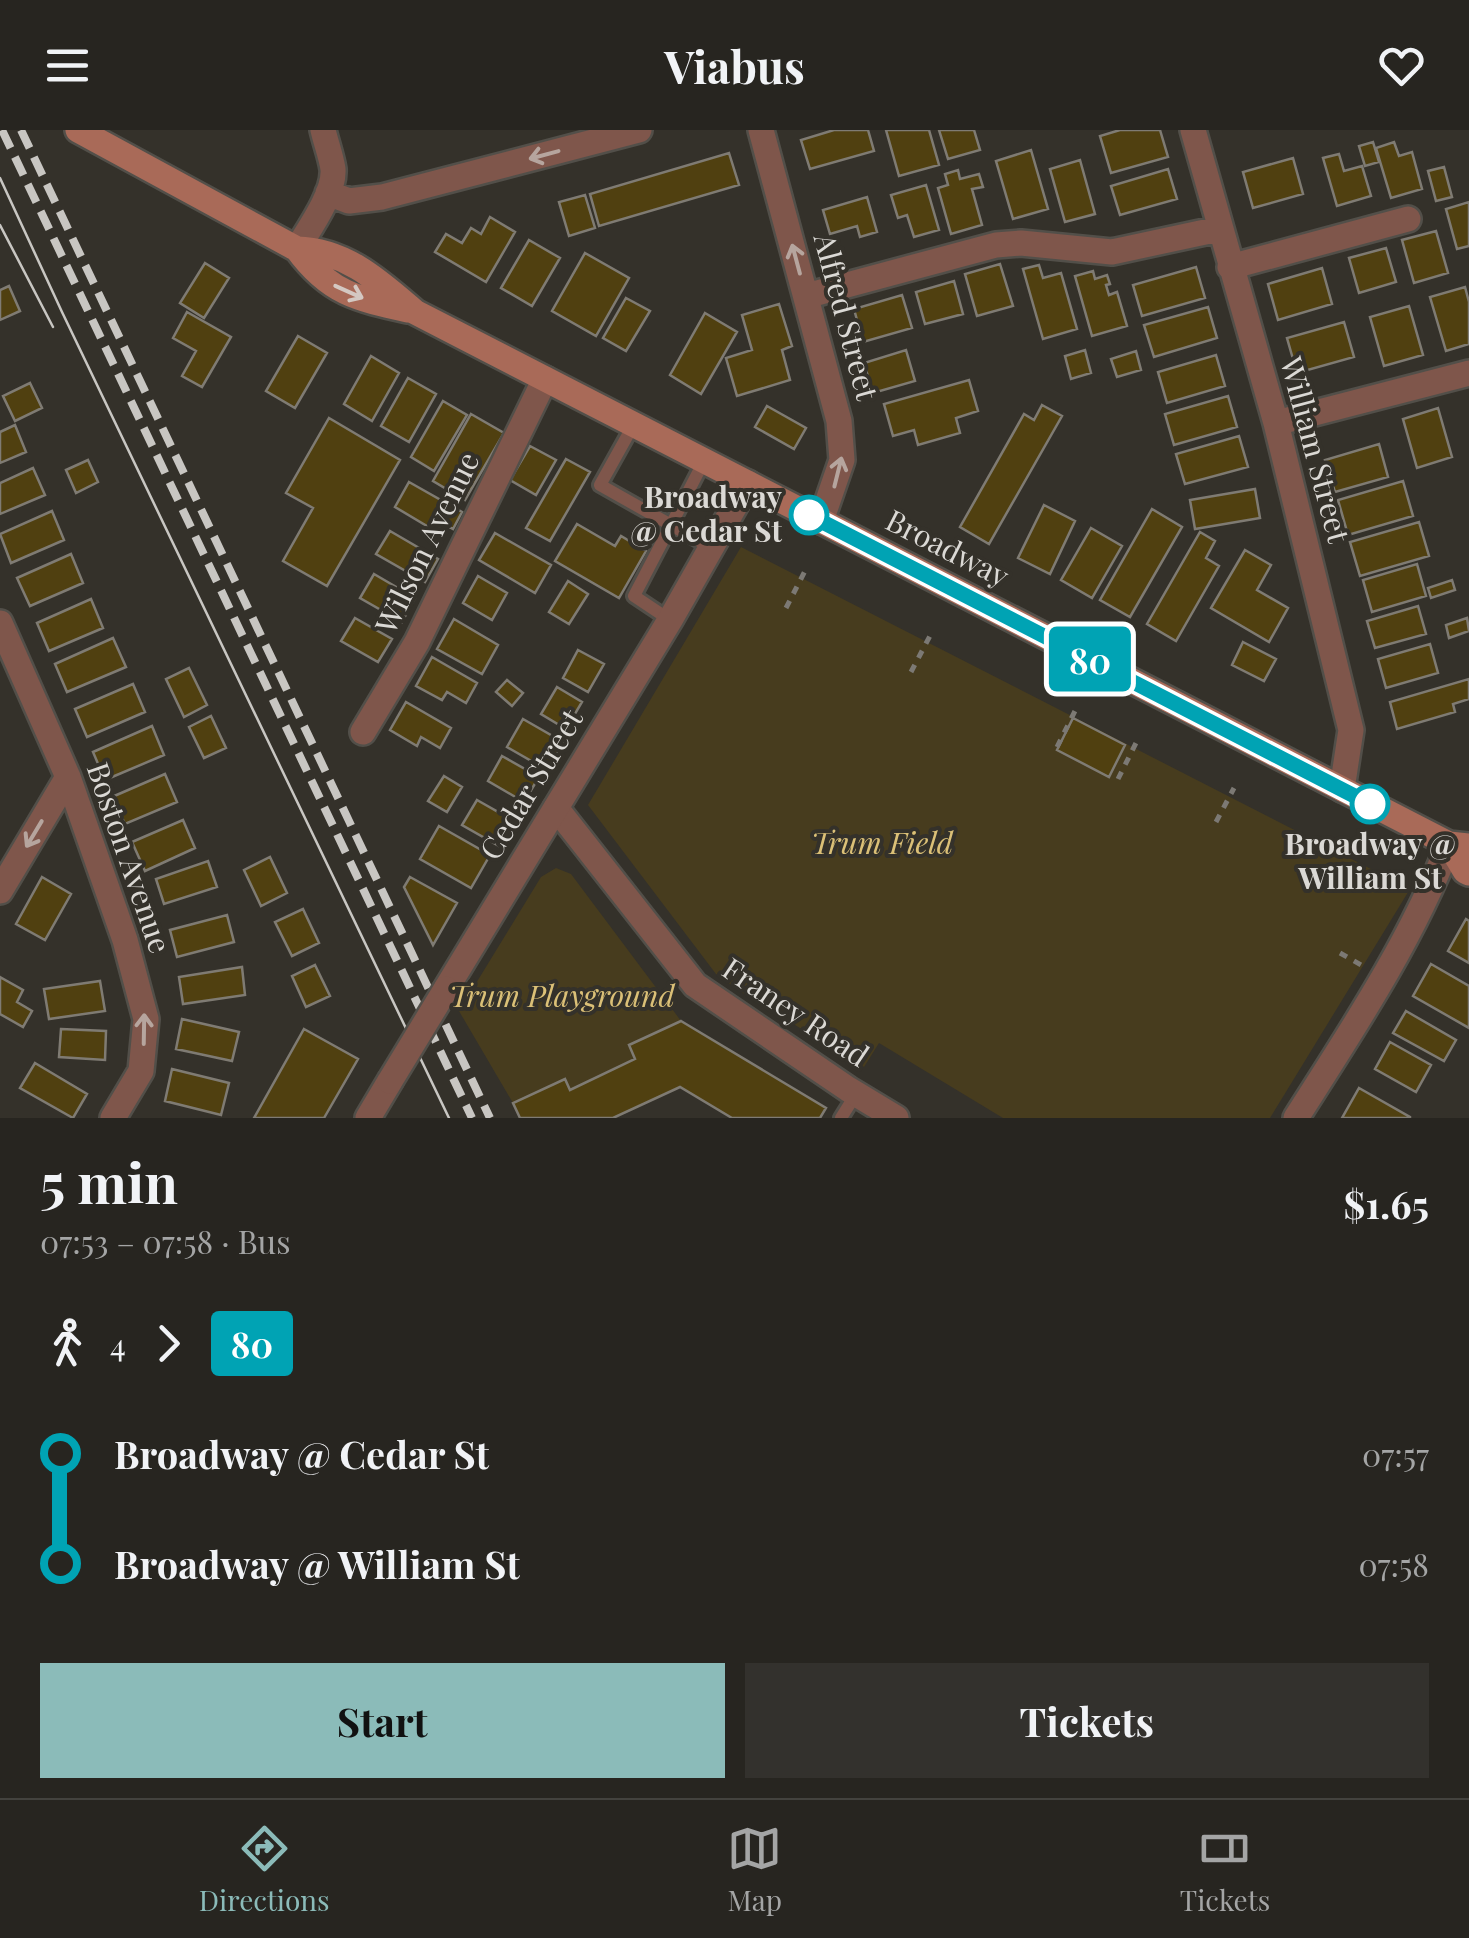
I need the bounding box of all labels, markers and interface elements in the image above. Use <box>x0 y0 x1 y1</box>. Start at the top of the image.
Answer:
text: Viabus <box>664 35 805 95</box>
icon: menu <box>40 38 95 93</box>
icon: heart <box>1374 38 1429 93</box>
one-way arrow <box>529 147 560 166</box>
street label: Alfred Street <box>805 228 888 405</box>
one-way arrow <box>785 244 804 275</box>
one-way arrow <box>333 284 364 302</box>
street label: William Street <box>1272 351 1360 547</box>
street label: Wilson Avenue <box>365 445 487 640</box>
one-way arrow <box>829 457 848 488</box>
place label: Broadway @ Cedar St <box>630 476 782 550</box>
marker: Broadway @ Cedar St <box>790 496 828 534</box>
street label: Broadway <box>880 499 1016 595</box>
line badge: 80 <box>1045 626 1135 692</box>
text: 80 <box>1069 636 1111 683</box>
street label: Cedar Street <box>470 701 591 867</box>
street label: Boston Avenue <box>79 757 181 958</box>
marker: Broadway @ William St <box>1351 785 1389 823</box>
one-way arrow <box>24 819 44 848</box>
park label: Trum Field <box>811 822 954 862</box>
place label: Broadway @ William St <box>1285 823 1455 897</box>
street label: Franey Road <box>715 948 877 1075</box>
park label: Trum Playground <box>449 975 675 1015</box>
one-way arrow <box>134 1013 153 1045</box>
text: 5 min <box>40 1144 178 1218</box>
text: $1.65 <box>1344 1178 1429 1229</box>
text: 07:53 – 07:58 · Bus <box>40 1219 290 1262</box>
icon: walk <box>40 1316 95 1371</box>
icon: forward <box>141 1316 196 1371</box>
text: 80 <box>231 1320 273 1367</box>
text: 4 <box>110 1322 126 1365</box>
text: Broadway @ Cedar St <box>114 1428 489 1479</box>
text: 07:57 <box>1362 1432 1429 1475</box>
text: Broadway @ William St <box>114 1538 520 1589</box>
text: 07:58 <box>1358 1542 1429 1585</box>
button: Start <box>40 1663 725 1778</box>
button: Tickets <box>745 1663 1429 1778</box>
tab: Directions <box>199 1821 330 1918</box>
tab: Map <box>727 1821 782 1918</box>
tab: Tickets <box>1180 1821 1270 1918</box>

